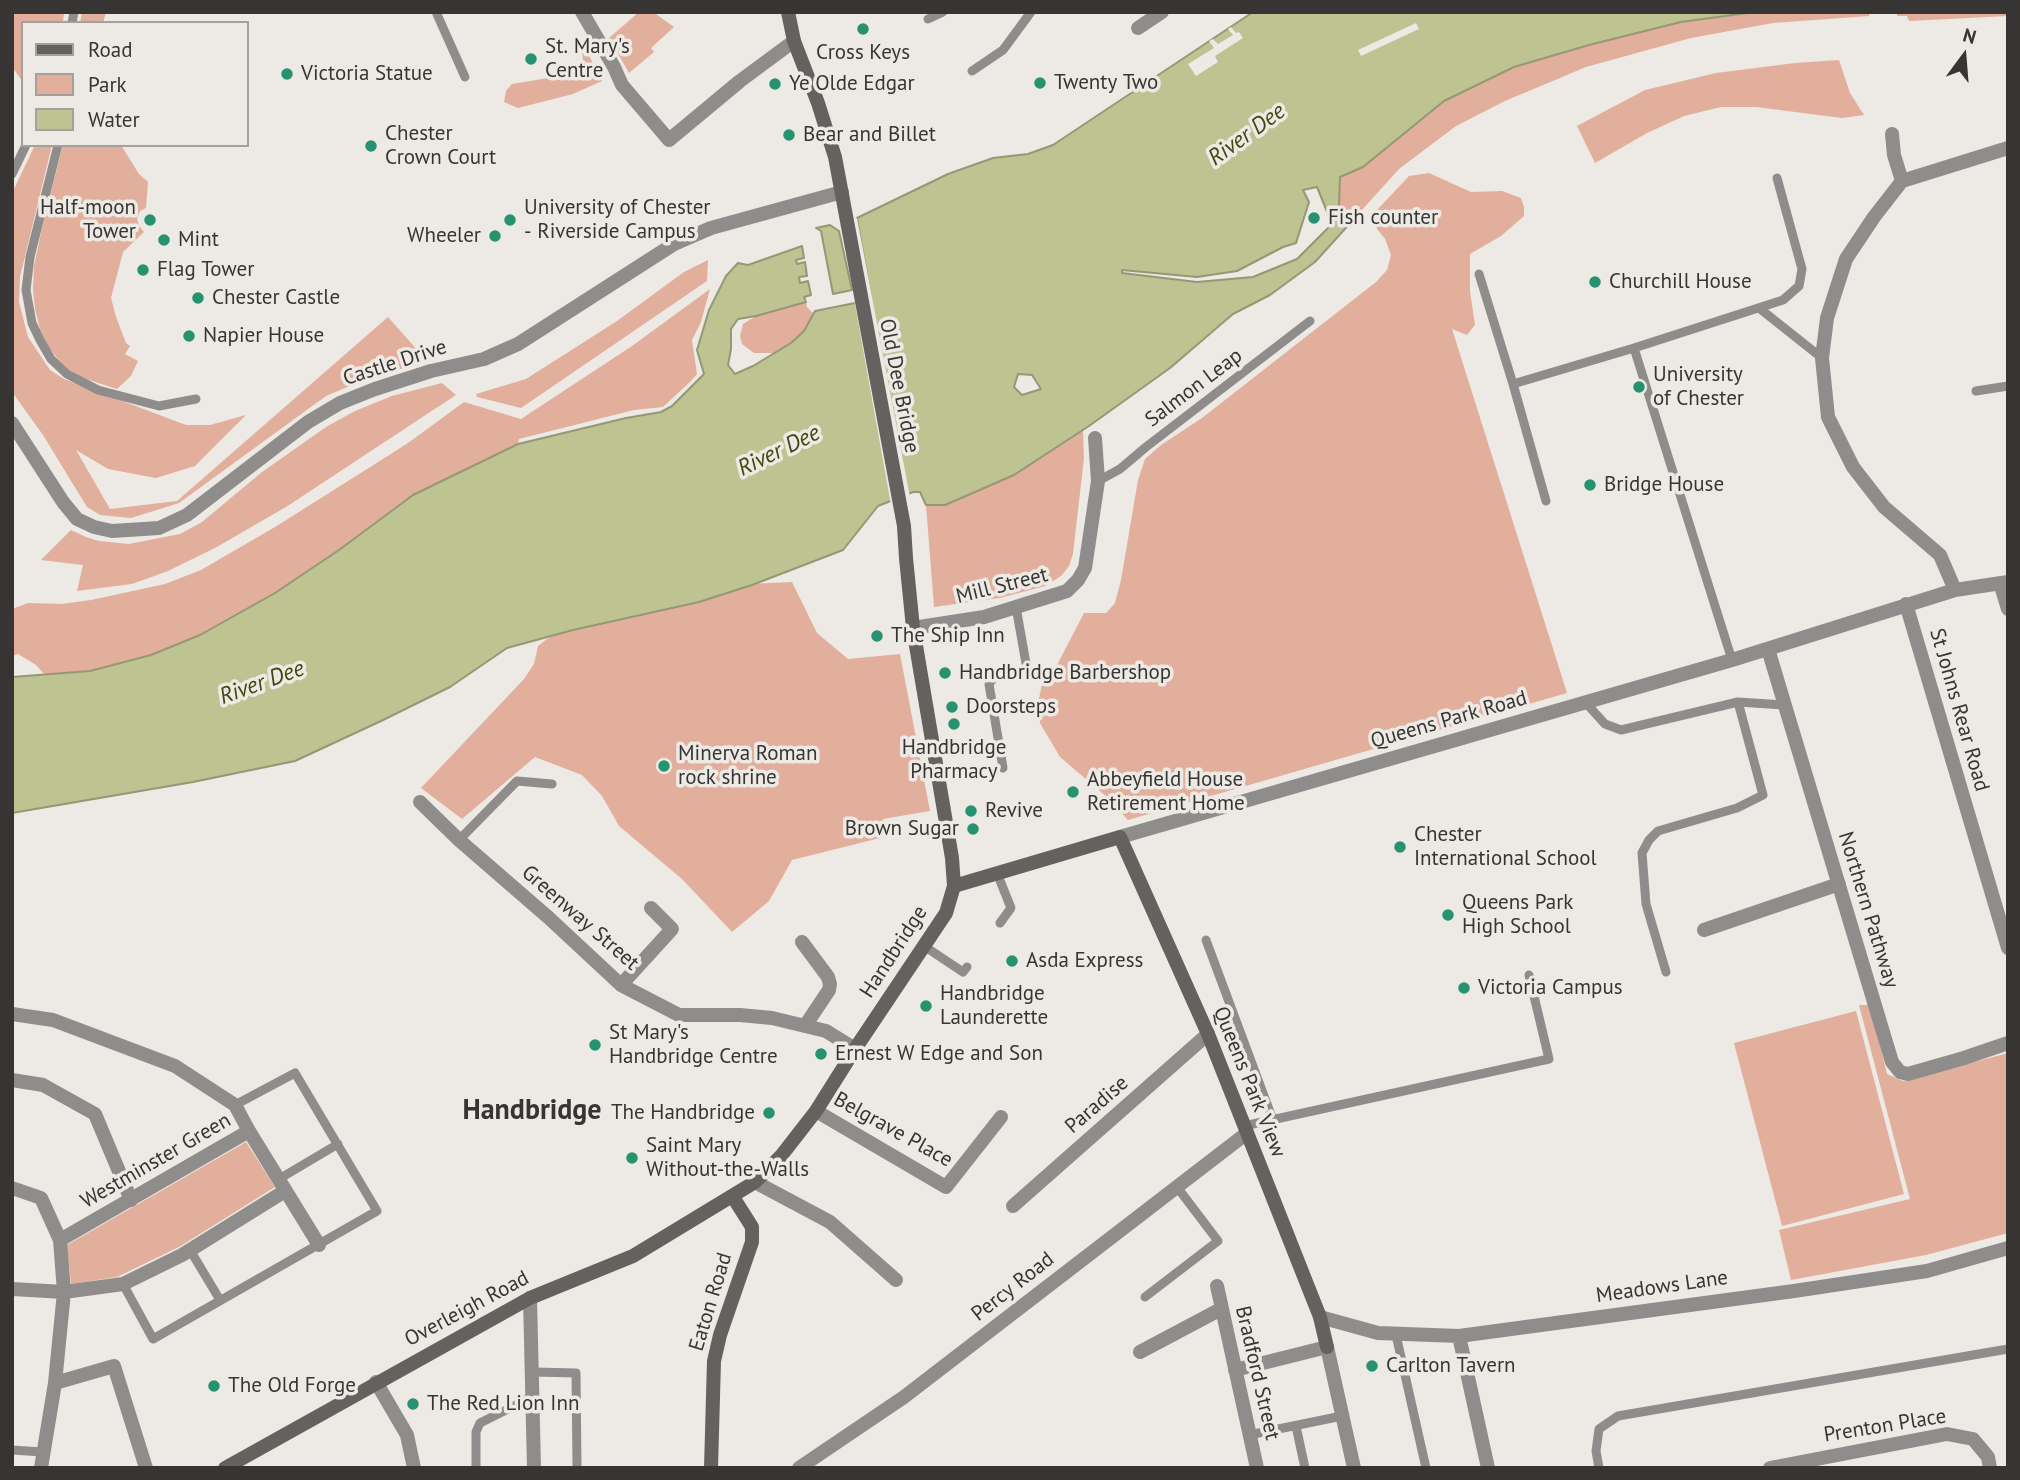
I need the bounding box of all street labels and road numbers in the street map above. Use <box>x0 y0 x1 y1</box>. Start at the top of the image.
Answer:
street label: Old Dee Bridge <box>874 317 924 455</box>
street label: Castle Drive <box>340 334 450 392</box>
street label: Salmon Leap <box>1140 343 1248 433</box>
street label: Mill Street <box>953 562 1051 610</box>
street label: St Johns Rear Road <box>1924 626 1994 794</box>
street label: Queens Park Road <box>1368 686 1530 754</box>
street label: Northern Pathway <box>1832 829 1904 991</box>
street label: Greenway Street <box>516 860 644 976</box>
street label: Handbridge <box>855 901 933 1003</box>
street label: Queens Park View <box>1207 1003 1291 1161</box>
street label: Paradise <box>1060 1071 1134 1139</box>
street label: Belgrave Place <box>829 1087 957 1173</box>
street label: Westminster Green <box>77 1108 235 1214</box>
street label: Percy Road <box>967 1247 1059 1327</box>
street label: Eaton Road <box>684 1250 738 1354</box>
street label: Meadows Lane <box>1594 1265 1730 1309</box>
street label: Overleigh Road <box>401 1266 533 1352</box>
street label: Bradford Street <box>1229 1304 1285 1442</box>
street label: Prenton Place <box>1822 1404 1948 1448</box>

